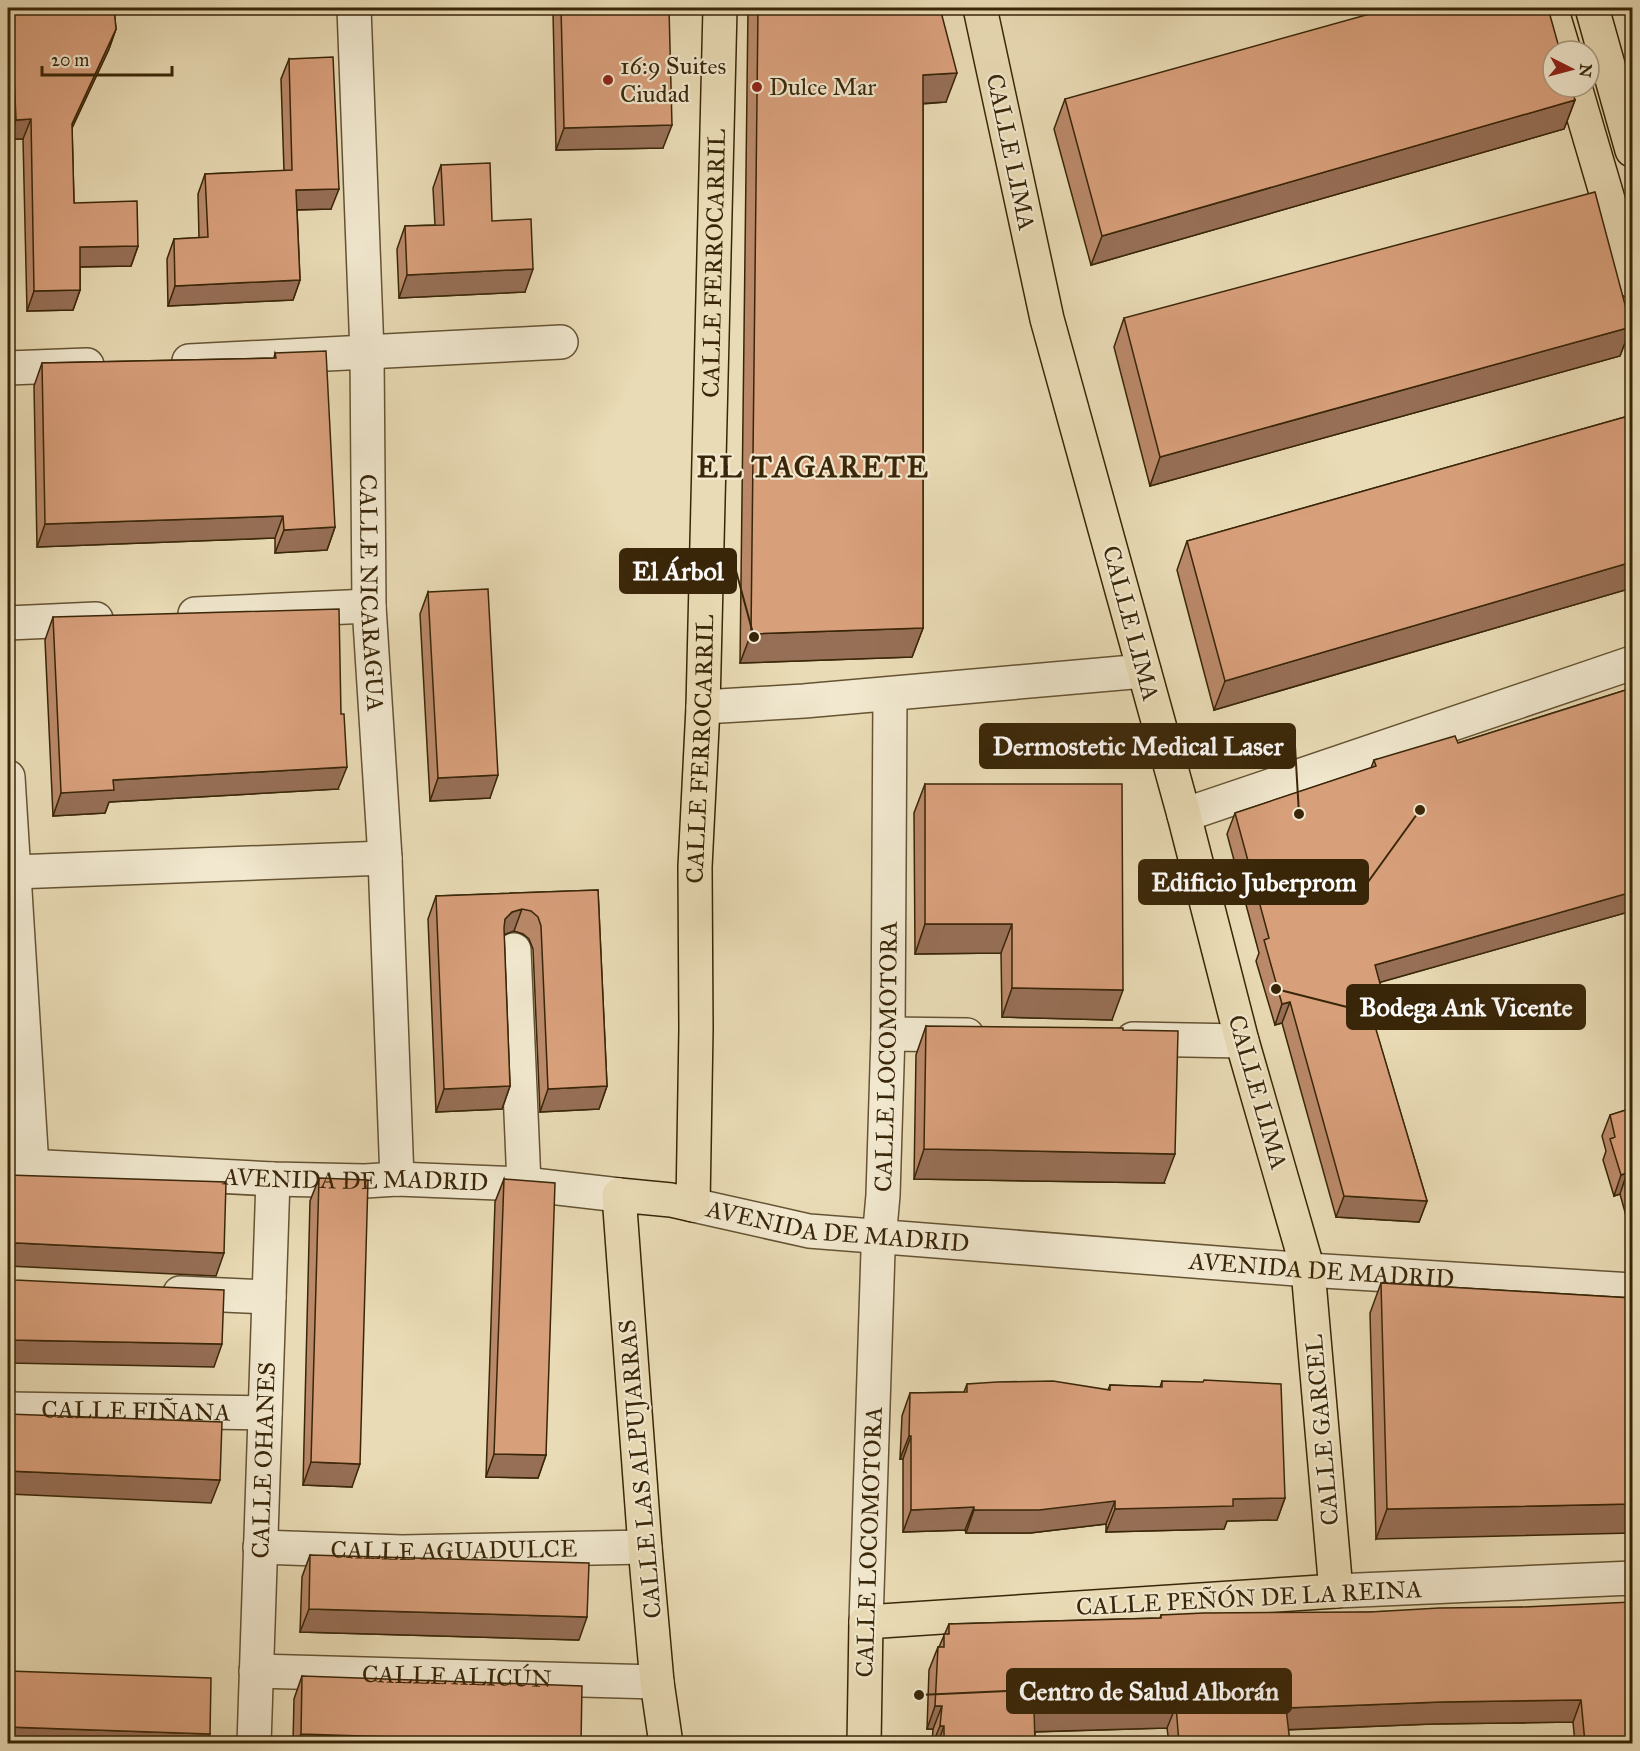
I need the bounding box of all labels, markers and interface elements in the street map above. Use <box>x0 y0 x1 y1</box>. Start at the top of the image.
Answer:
scale bar <box>42 39 172 77</box>
north arrow <box>1541 39 1601 99</box>
text: 20 m <box>51 49 89 71</box>
place label: 16:9 Suites Ciudad <box>620 51 726 109</box>
text: N <box>1575 63 1596 79</box>
street label: CALLE LIMA <box>980 71 1042 233</box>
place label: Dulce Mar <box>769 72 876 102</box>
marker: 16:9 Suites Ciudad <box>601 73 615 87</box>
marker: Dulce Mar <box>750 80 764 94</box>
street label: CALLE FERROCARRIL <box>696 128 732 398</box>
district label: EL TAGARETE <box>697 449 929 485</box>
street label: CALLE NICARAGUA <box>353 474 391 712</box>
street label: CALLE LIMA <box>1096 542 1166 704</box>
callout: El Árbol <box>620 549 736 593</box>
text: El Árbol <box>632 555 725 587</box>
street label: CALLE FERROCARRIL <box>680 614 720 884</box>
callout: Dermostetic Medical Laser <box>980 724 1295 768</box>
text: Dermostetic Medical Laser <box>993 730 1285 762</box>
callout: Edificio Juberprom <box>1139 860 1368 904</box>
text: Edificio Juberprom <box>1151 866 1357 899</box>
street label: CALLE LOCOMOTORA <box>868 921 904 1192</box>
callout: Bodega Ank Vicente <box>1347 985 1585 1029</box>
text: Bodega Ank Vicente <box>1359 991 1573 1024</box>
street label: CALLE LIMA <box>1222 1011 1294 1173</box>
street label: AVENIDA DE MADRID <box>221 1161 489 1198</box>
street label: AVENIDA DE MADRID <box>703 1193 971 1258</box>
street label: AVENIDA DE MADRID <box>1187 1246 1455 1294</box>
street label: CALLE LAS ALPUJARRAS <box>612 1318 668 1620</box>
street label: CALLE GARCEL <box>1299 1333 1345 1527</box>
street label: CALLE OHANES <box>245 1361 282 1559</box>
street label: CALLE FIÑANA <box>41 1395 231 1427</box>
street label: CALLE LOCOMOTORA <box>849 1406 889 1678</box>
street label: CALLE AGUADULCE <box>330 1533 578 1567</box>
street label: CALLE PEÑÓN DE LA REINA <box>1075 1574 1423 1622</box>
street label: CALLE ALICÚN <box>362 1659 552 1694</box>
callout: Centro de Salud Alborán <box>1007 1669 1291 1713</box>
text: Centro de Salud Alborán <box>1019 1675 1279 1707</box>

